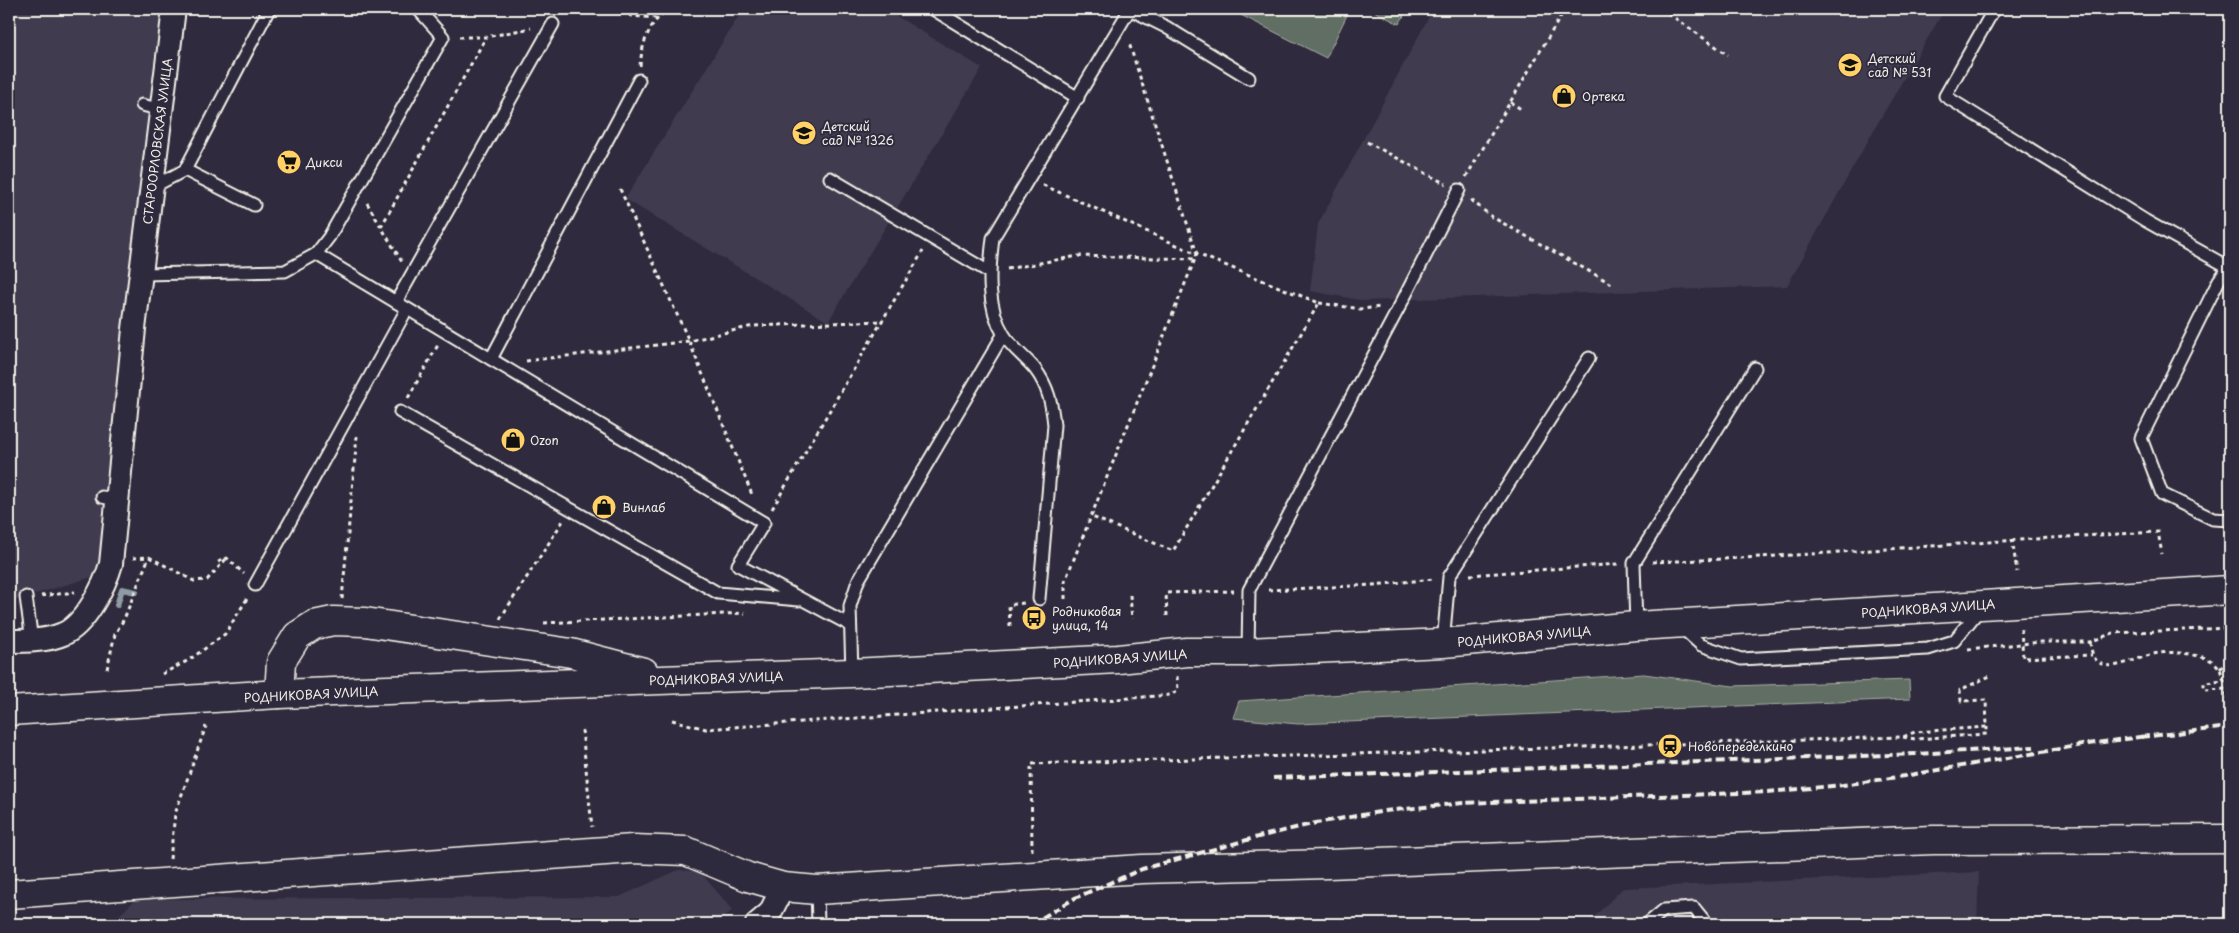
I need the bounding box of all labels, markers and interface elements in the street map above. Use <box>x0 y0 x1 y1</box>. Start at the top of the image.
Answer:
place label: Детский сад № 531 <box>1867 49 1931 81</box>
school or university icon: Детский сад № 531 <box>1837 52 1863 78</box>
street label: СТАРООРЛОВСКАЯ УЛИЦА <box>138 57 176 225</box>
shop icon: Ортека <box>1551 83 1577 109</box>
place label: Ортека <box>1582 87 1626 105</box>
place label: Детский сад № 1326 <box>821 117 894 149</box>
school or university icon: Детский сад № 1326 <box>791 120 817 146</box>
supermarket icon: Дикси <box>276 149 302 175</box>
place label: Дикси <box>305 153 343 171</box>
shop icon: Ozon <box>500 427 526 453</box>
place label: Ozon <box>530 431 559 449</box>
shop icon: Винлаб <box>591 494 617 520</box>
place label: Винлаб <box>622 498 665 516</box>
street label: РОДНИКОВАЯ УЛИЦА <box>1860 594 1996 622</box>
place label: Родниковая улица, 14 <box>1052 602 1122 634</box>
bus stop icon: Родниковая улица, 14 <box>1021 605 1047 631</box>
street label: РОДНИКОВАЯ УЛИЦА <box>1456 621 1592 651</box>
street label: РОДНИКОВАЯ УЛИЦА <box>1052 644 1188 672</box>
street label: РОДНИКОВАЯ УЛИЦА <box>648 667 784 689</box>
street label: РОДНИКОВАЯ УЛИЦА <box>243 681 379 707</box>
station icon: Новопеределкино <box>1657 733 1683 759</box>
place label: Новопеределкино <box>1688 737 1794 755</box>

